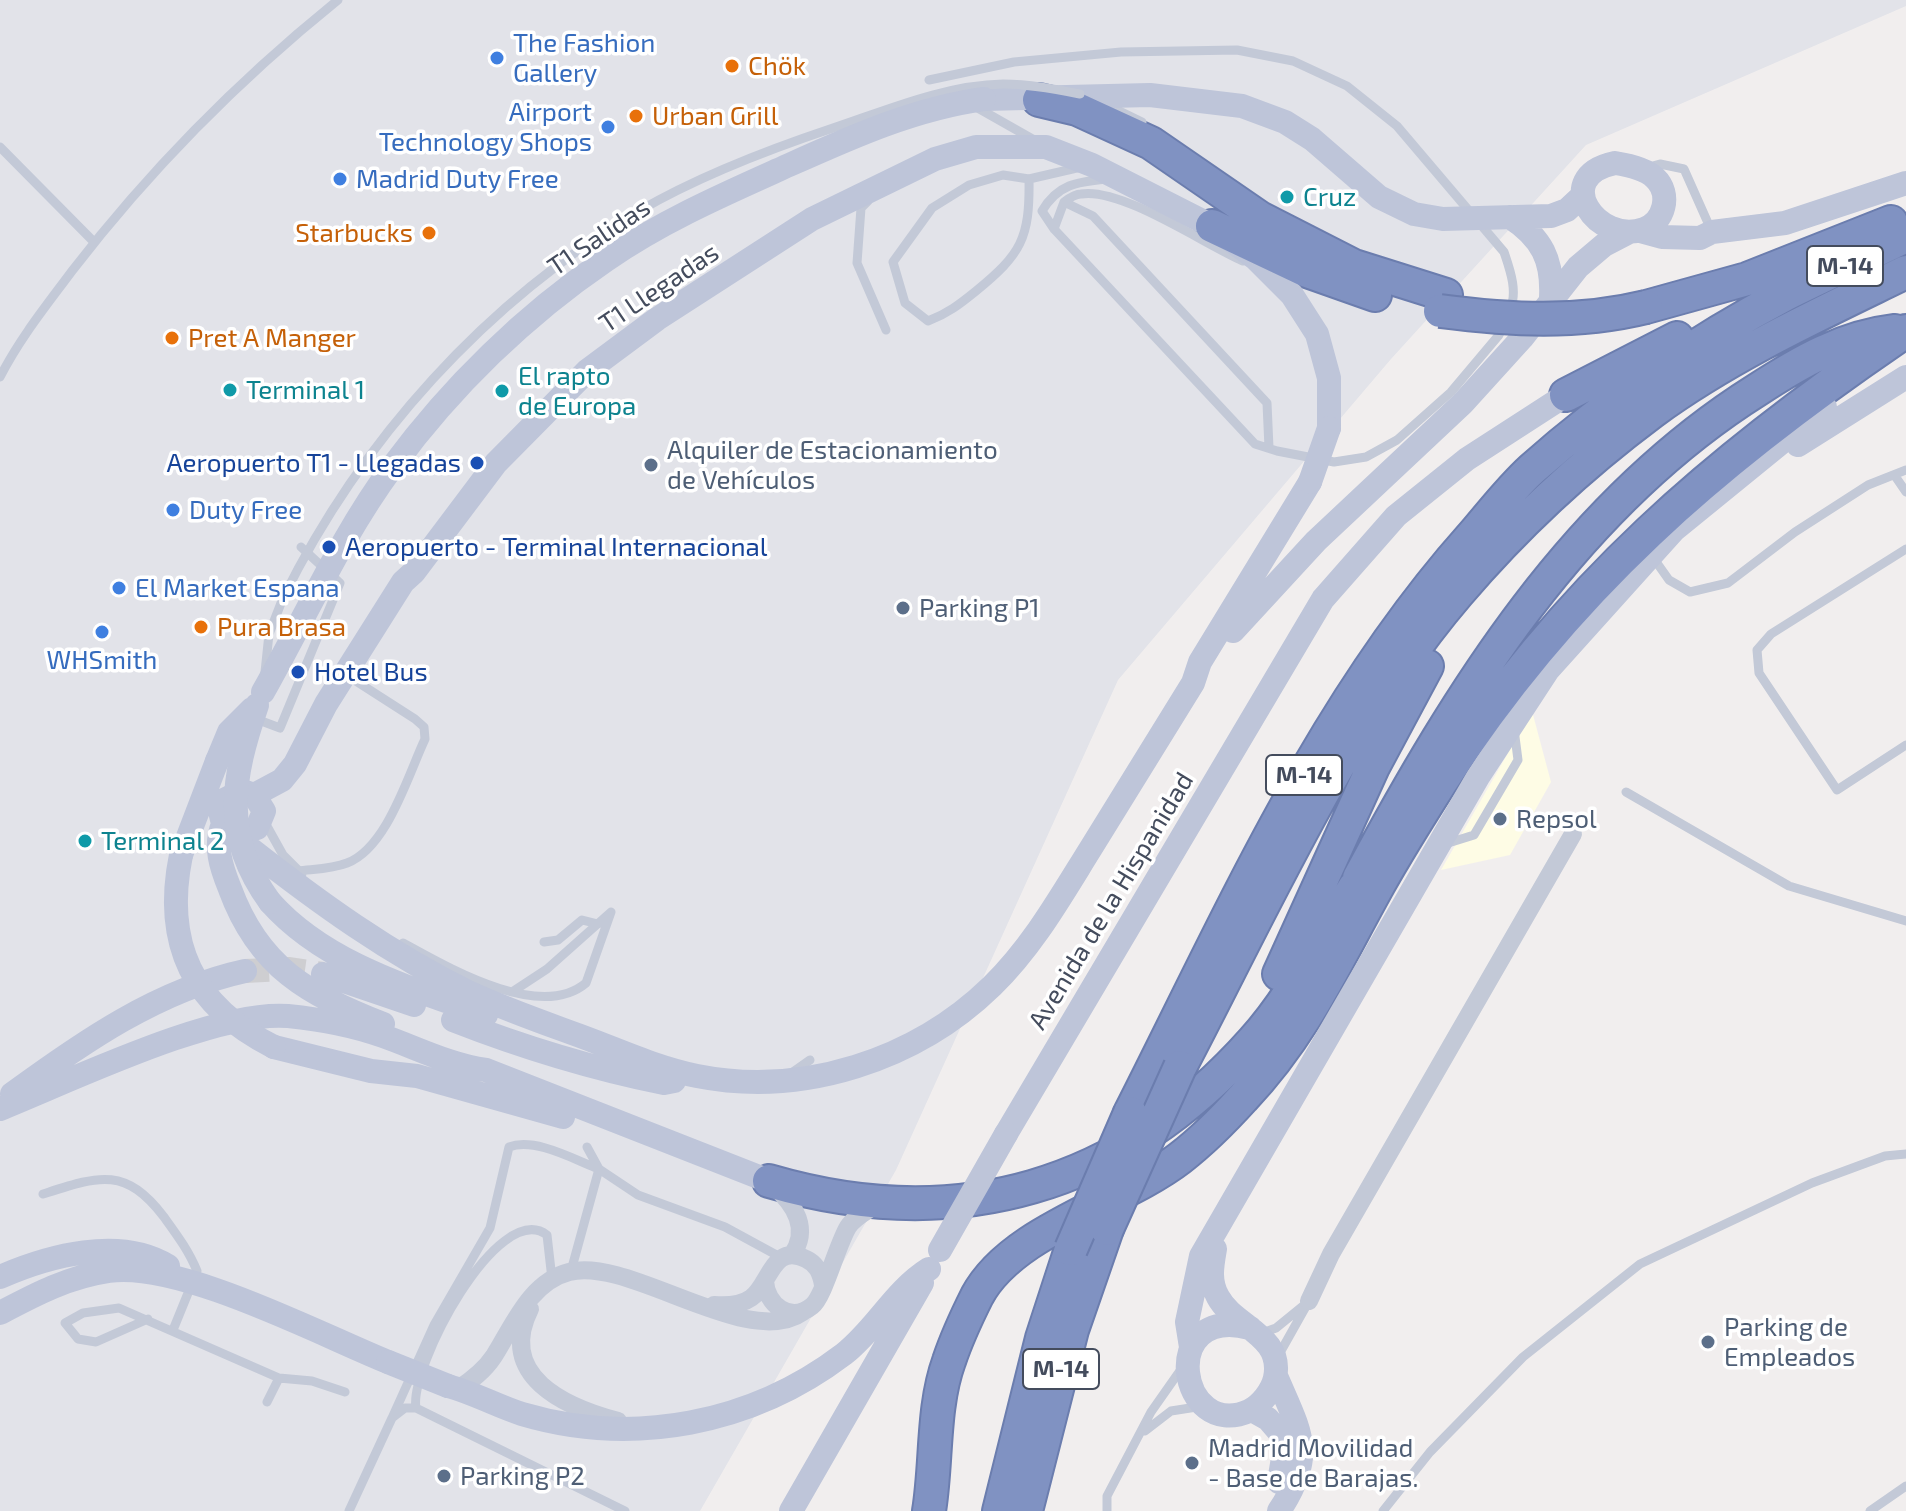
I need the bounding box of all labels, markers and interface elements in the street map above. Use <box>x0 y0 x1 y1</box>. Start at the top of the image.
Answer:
place label: The Fashion Gallery <box>513 27 655 88</box>
marker: The Fashion Gallery <box>488 49 506 67</box>
place label: Chök <box>748 50 806 82</box>
marker: Chök <box>723 57 741 75</box>
place label: Airport Technology Shops <box>379 96 592 158</box>
place label: Urban Grill <box>652 100 778 132</box>
marker: Urban Grill <box>627 107 645 125</box>
marker: Airport Technology Shops <box>599 118 617 136</box>
place label: Madrid Duty Free <box>356 163 559 195</box>
marker: Madrid Duty Free <box>331 170 349 188</box>
place label: Cruz <box>1303 181 1356 213</box>
marker: Cruz <box>1278 188 1296 206</box>
street label: T1 Salidas <box>542 191 656 283</box>
place label: Starbucks <box>295 217 413 249</box>
marker: Starbucks <box>420 224 438 242</box>
street label: T1 Llegadas <box>593 237 725 339</box>
road number: M-14 <box>1807 246 1883 286</box>
place label: Pret A Manger <box>188 322 356 354</box>
marker: Pret A Manger <box>163 329 181 347</box>
place label: El rapto de Europa <box>518 360 636 422</box>
place label: Terminal 1 <box>246 374 365 406</box>
marker: Terminal 1 <box>221 381 239 399</box>
marker: El rapto de Europa <box>493 382 511 400</box>
place label: Alquiler de Estacionamiento de Vehículos <box>667 434 998 496</box>
place label: Aeropuerto T1 - Llegadas <box>166 447 461 479</box>
marker: Aeropuerto T1 - Llegadas <box>468 454 486 472</box>
marker: Alquiler de Estacionamiento de Vehículos <box>642 456 660 474</box>
place label: Duty Free <box>189 494 302 526</box>
marker: Duty Free <box>164 501 182 519</box>
place label: Aeropuerto - Terminal Internacional <box>345 531 768 563</box>
marker: Aeropuerto - Terminal Internacional <box>320 538 338 556</box>
place label: El Market Espana <box>135 572 340 604</box>
marker: El Market Espana <box>110 579 128 597</box>
place label: Parking P1 <box>919 592 1040 624</box>
marker: Parking P1 <box>894 599 912 617</box>
place label: Pura Brasa <box>217 611 346 643</box>
marker: Pura Brasa <box>192 618 210 636</box>
marker: WHSmith <box>93 623 111 641</box>
place label: WHSmith <box>47 644 157 676</box>
place label: Hotel Bus <box>314 656 428 688</box>
marker: Hotel Bus <box>289 663 307 681</box>
road number: M-14 <box>1266 755 1342 795</box>
street label: Avenida de la Hispanidad <box>1022 767 1200 1035</box>
place label: Repsol <box>1516 803 1597 835</box>
marker: Repsol <box>1491 810 1509 828</box>
place label: Terminal 2 <box>101 825 224 857</box>
marker: Terminal 2 <box>76 832 94 850</box>
place label: Parking de Empleados <box>1724 1311 1855 1372</box>
marker: Parking de Empleados <box>1699 1333 1717 1351</box>
road number: M-14 <box>1023 1349 1099 1389</box>
place label: Madrid Movilidad - Base de Barajas. <box>1208 1432 1419 1494</box>
marker: Madrid Movilidad - Base de Barajas. <box>1183 1454 1201 1472</box>
place label: Parking P2 <box>460 1460 585 1492</box>
marker: Parking P2 <box>435 1467 453 1485</box>

